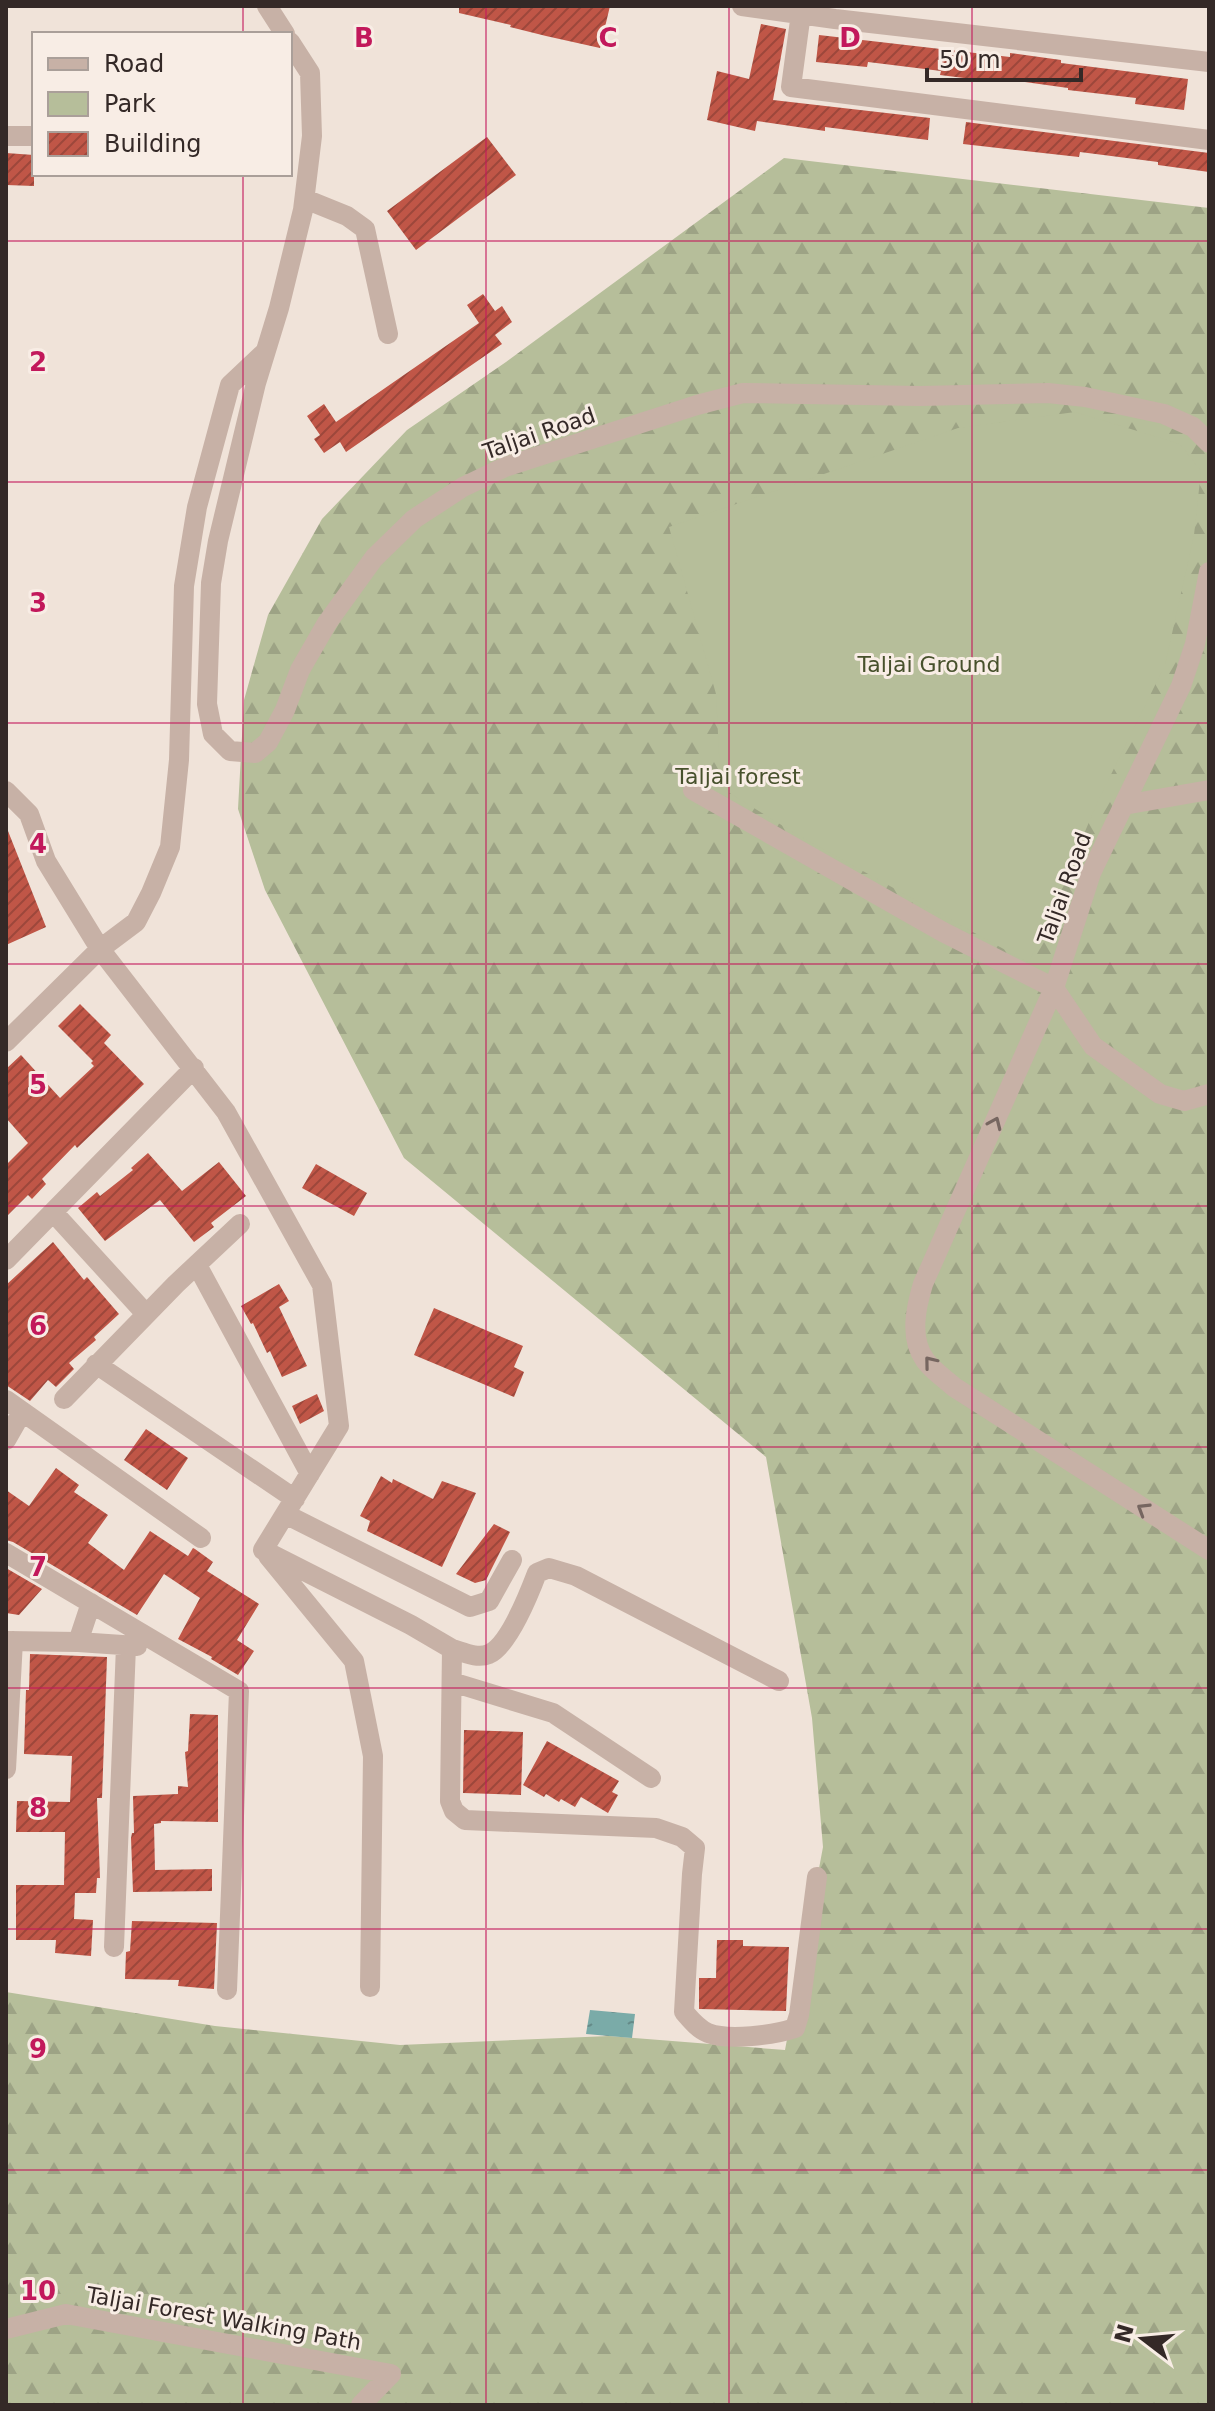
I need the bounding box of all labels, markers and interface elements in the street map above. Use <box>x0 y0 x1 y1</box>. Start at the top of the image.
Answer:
text: B <box>354 23 374 53</box>
text: C <box>598 23 618 53</box>
text: D <box>839 23 861 53</box>
legend <box>32 32 292 176</box>
scale bar <box>927 32 1081 82</box>
text: 50 m <box>939 46 1001 74</box>
text: Road <box>104 50 164 78</box>
text: Park <box>104 90 156 118</box>
text: Building <box>104 130 201 158</box>
text: 2 <box>29 347 47 377</box>
street label: Taljai Road <box>479 403 599 465</box>
text: 3 <box>29 588 47 618</box>
park label: Taljai Ground <box>856 652 1001 677</box>
park label: Taljai forest <box>674 764 801 789</box>
text: 4 <box>29 829 47 859</box>
street label: Taljai Road <box>1032 829 1096 948</box>
text: 5 <box>29 1070 47 1100</box>
one-way arrow <box>985 1117 1001 1131</box>
text: 6 <box>29 1311 47 1341</box>
one-way arrow <box>925 1357 939 1372</box>
one-way arrow <box>1137 1503 1152 1518</box>
text: 7 <box>29 1552 47 1582</box>
text: 8 <box>29 1793 47 1823</box>
text: 9 <box>29 2034 47 2064</box>
text: 10 <box>20 2276 56 2306</box>
street label: Taljai Forest Walking Path <box>84 2282 363 2355</box>
north arrow <box>1103 2299 1183 2379</box>
text: N <box>1110 2321 1139 2346</box>

